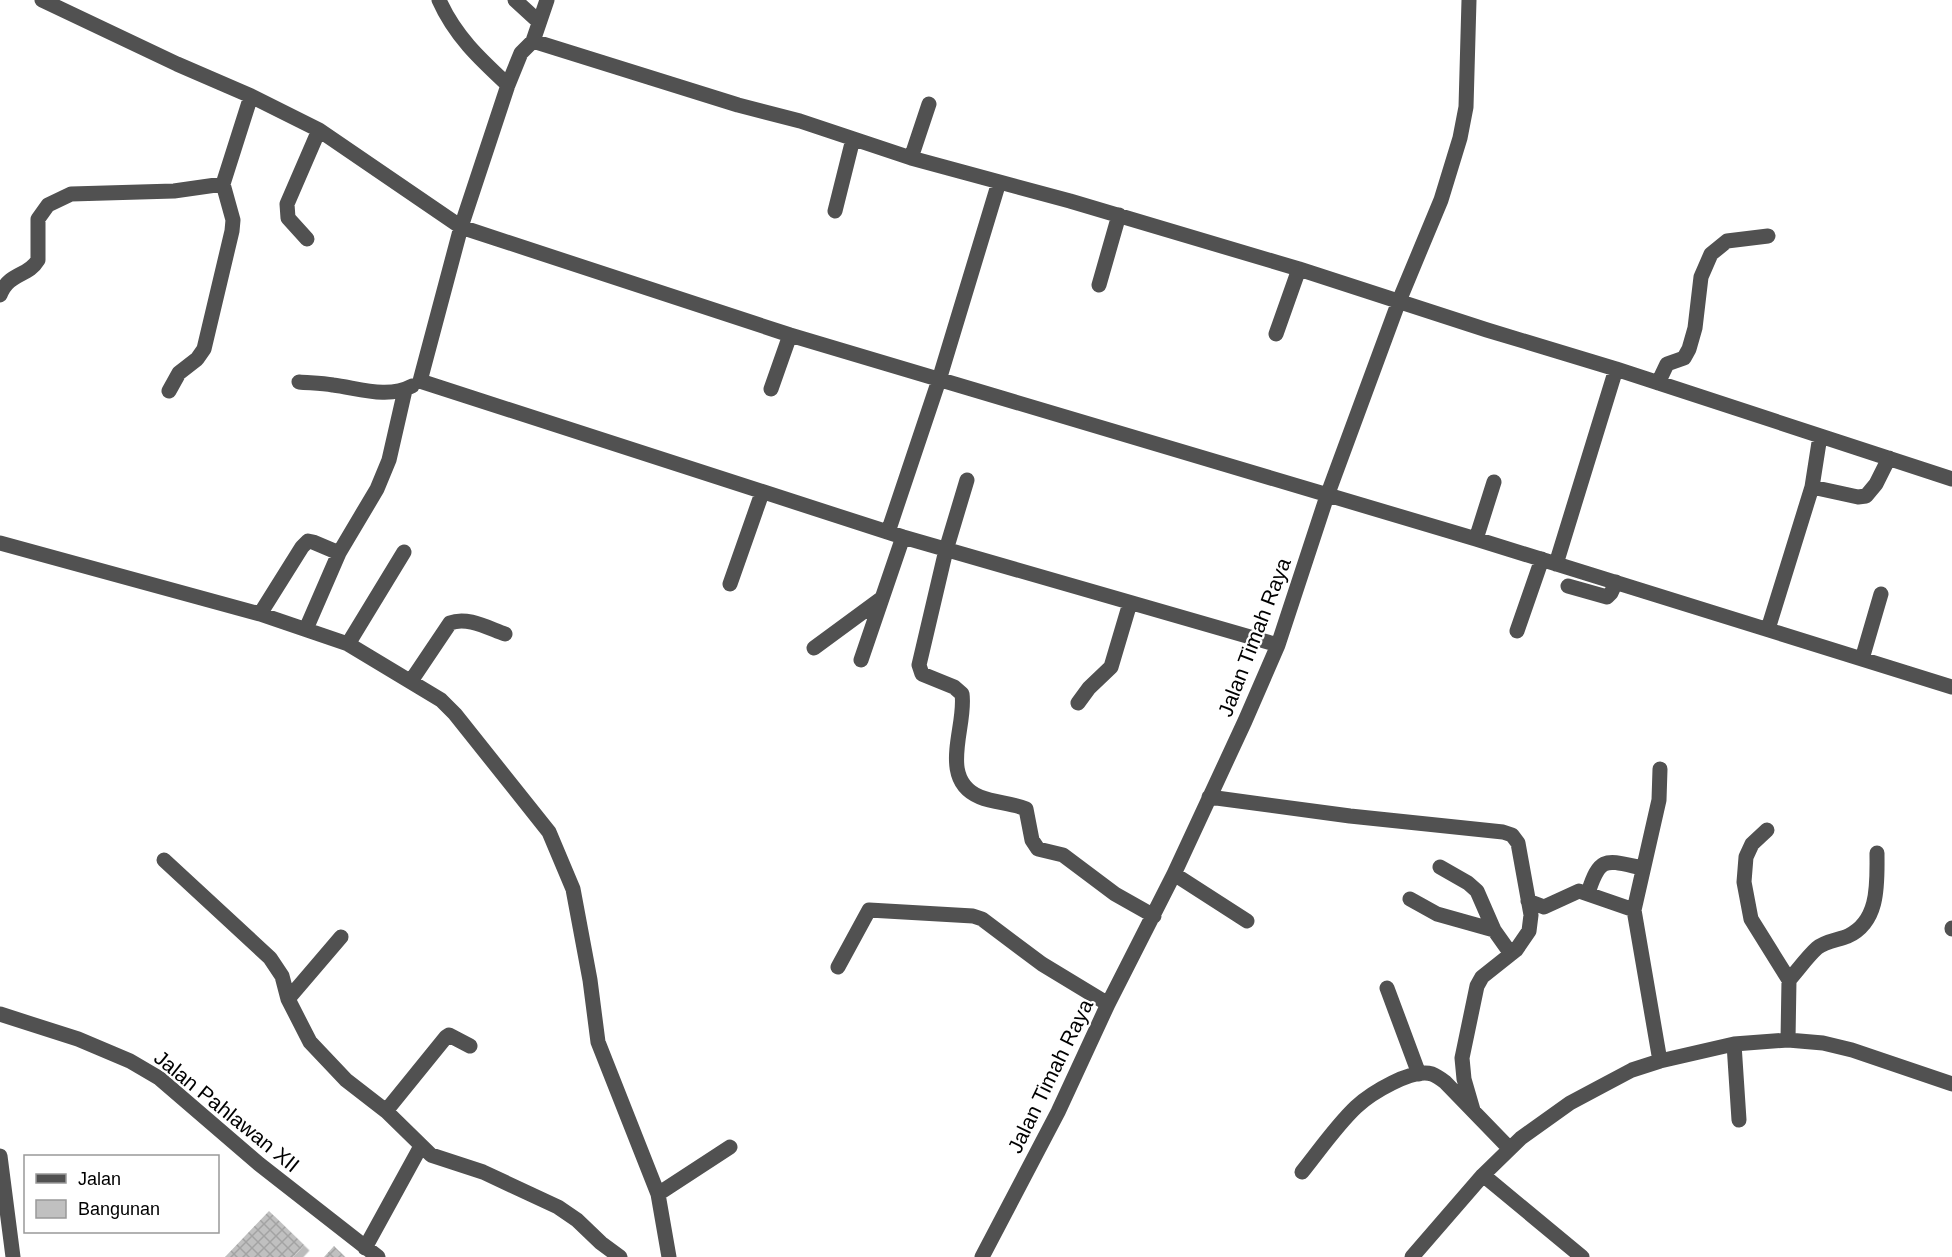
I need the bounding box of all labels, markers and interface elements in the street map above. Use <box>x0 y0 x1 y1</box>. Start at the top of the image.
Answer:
street label: Jalan Timah Raya <box>1213 554 1295 720</box>
street label: Jalan Timah Raya <box>1003 995 1097 1157</box>
street label: Jalan Pahlawan XII <box>150 1045 304 1177</box>
legend <box>24 1155 219 1233</box>
text: Jalan <box>78 1169 121 1189</box>
text: Bangunan <box>78 1199 160 1219</box>

